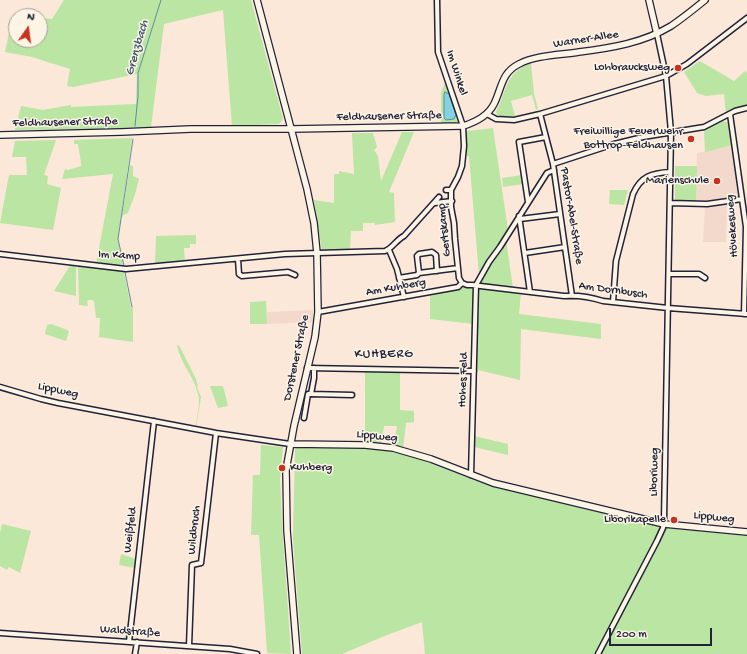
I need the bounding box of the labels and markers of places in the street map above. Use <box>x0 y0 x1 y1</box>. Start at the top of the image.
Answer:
place label: Lohbraucksweg <box>594 61 670 75</box>
marker: Lohbraucksweg <box>673 63 683 73</box>
place label: Freiwillige Feuerwehr Bottrop-Feldhausen <box>574 125 683 153</box>
marker: Freiwillige Feuerwehr Bottrop-Feldhausen <box>686 134 696 144</box>
place label: Marienschule <box>646 174 709 188</box>
marker: Marienschule <box>712 176 722 186</box>
place label: Kuhberg <box>290 461 332 475</box>
marker: Kuhberg <box>277 463 287 473</box>
place label: Liborikapelle <box>604 513 666 527</box>
marker: Liborikapelle <box>669 515 679 525</box>

